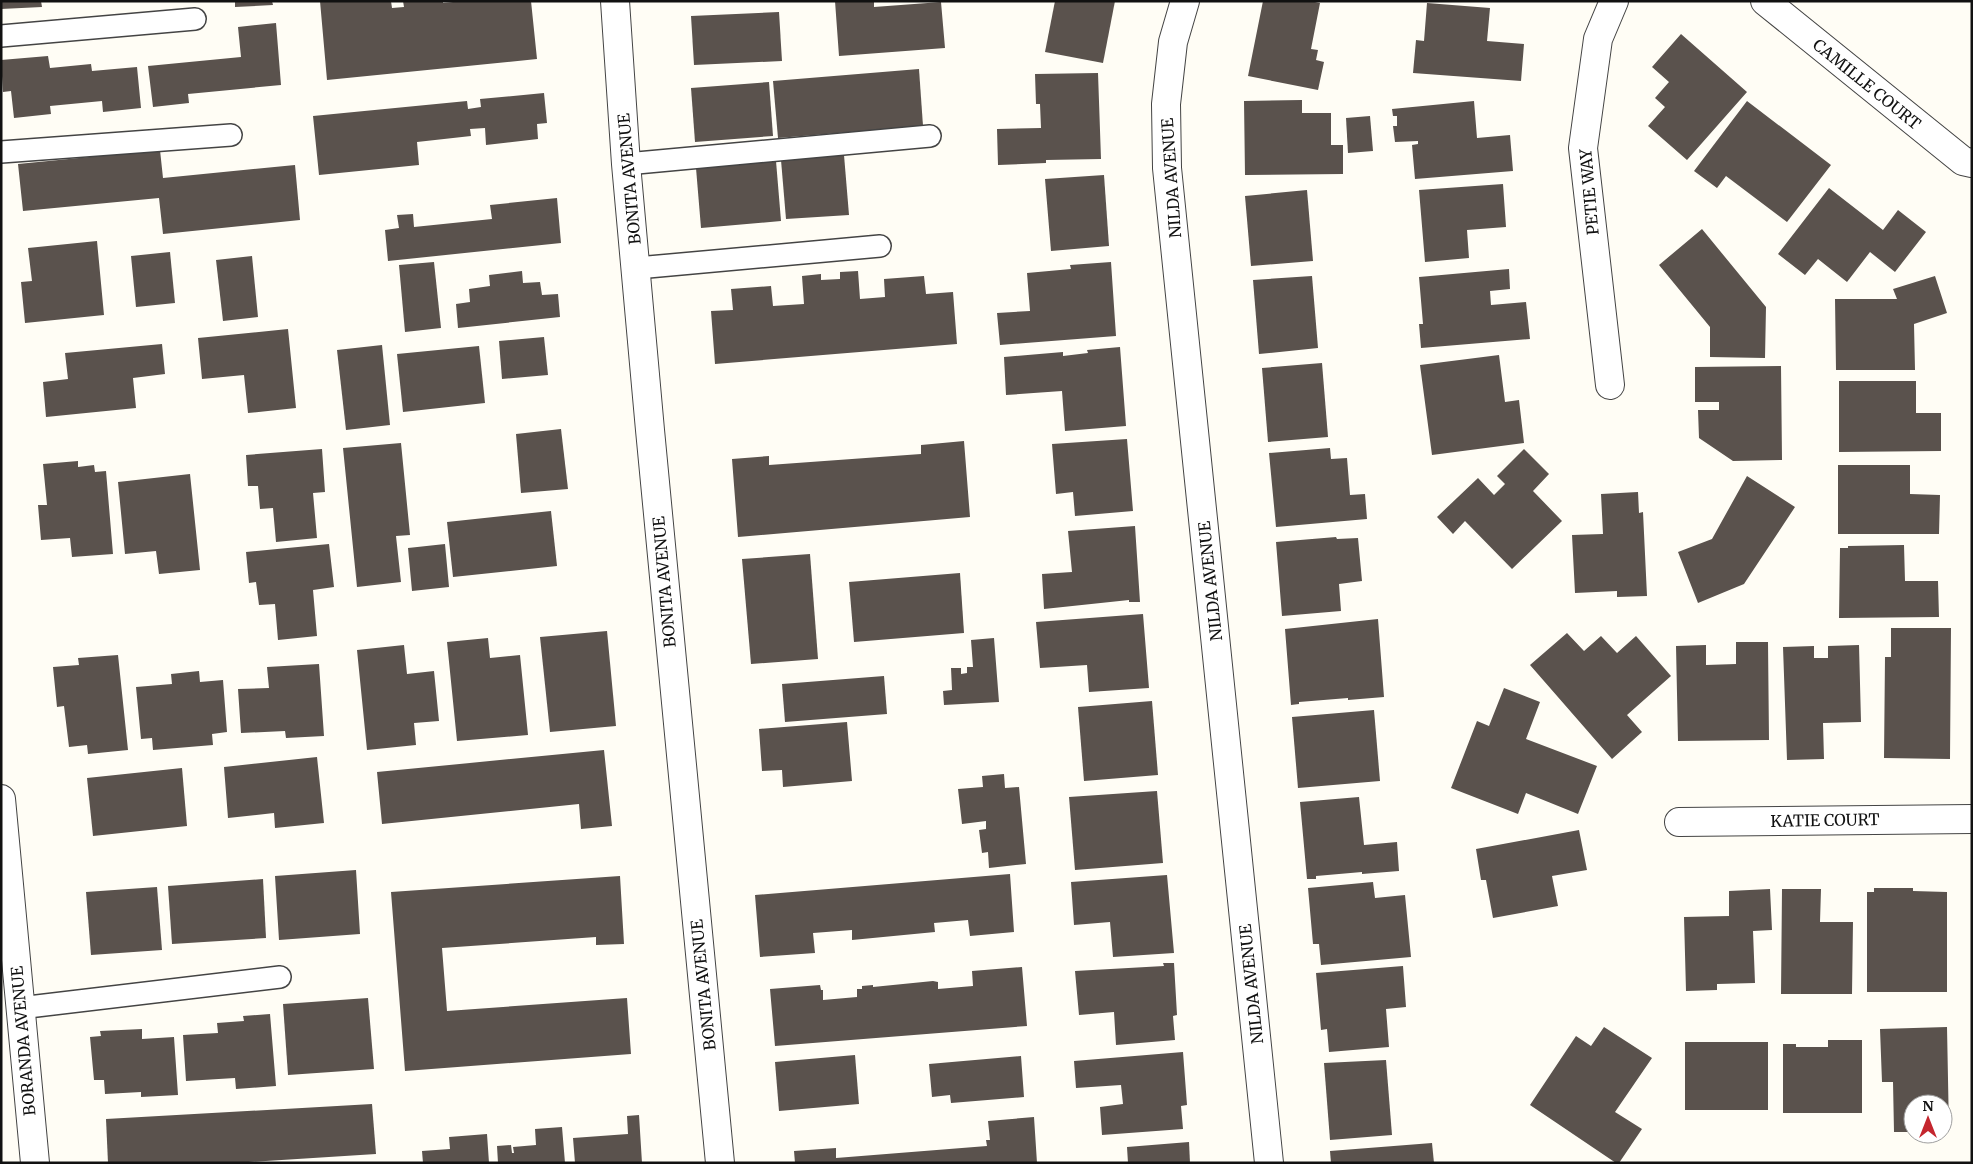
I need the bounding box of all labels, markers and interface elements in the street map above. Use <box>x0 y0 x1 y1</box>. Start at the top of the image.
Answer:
street label: CAMILLE COURT <box>1809 34 1925 134</box>
street label: BONITA AVENUE <box>613 112 645 245</box>
street label: NILDA AVENUE <box>1157 116 1185 239</box>
street label: PETIE WAY <box>1575 148 1603 236</box>
street label: BONITA AVENUE <box>648 515 680 648</box>
street label: NILDA AVENUE <box>1194 519 1226 642</box>
street label: KATIE COURT <box>1770 809 1880 831</box>
street label: BONITA AVENUE <box>686 918 720 1052</box>
street label: NILDA AVENUE <box>1235 922 1267 1045</box>
street label: BORANDA AVENUE <box>6 965 39 1117</box>
north arrow <box>1903 1094 1953 1144</box>
text: N <box>1922 1097 1934 1115</box>

